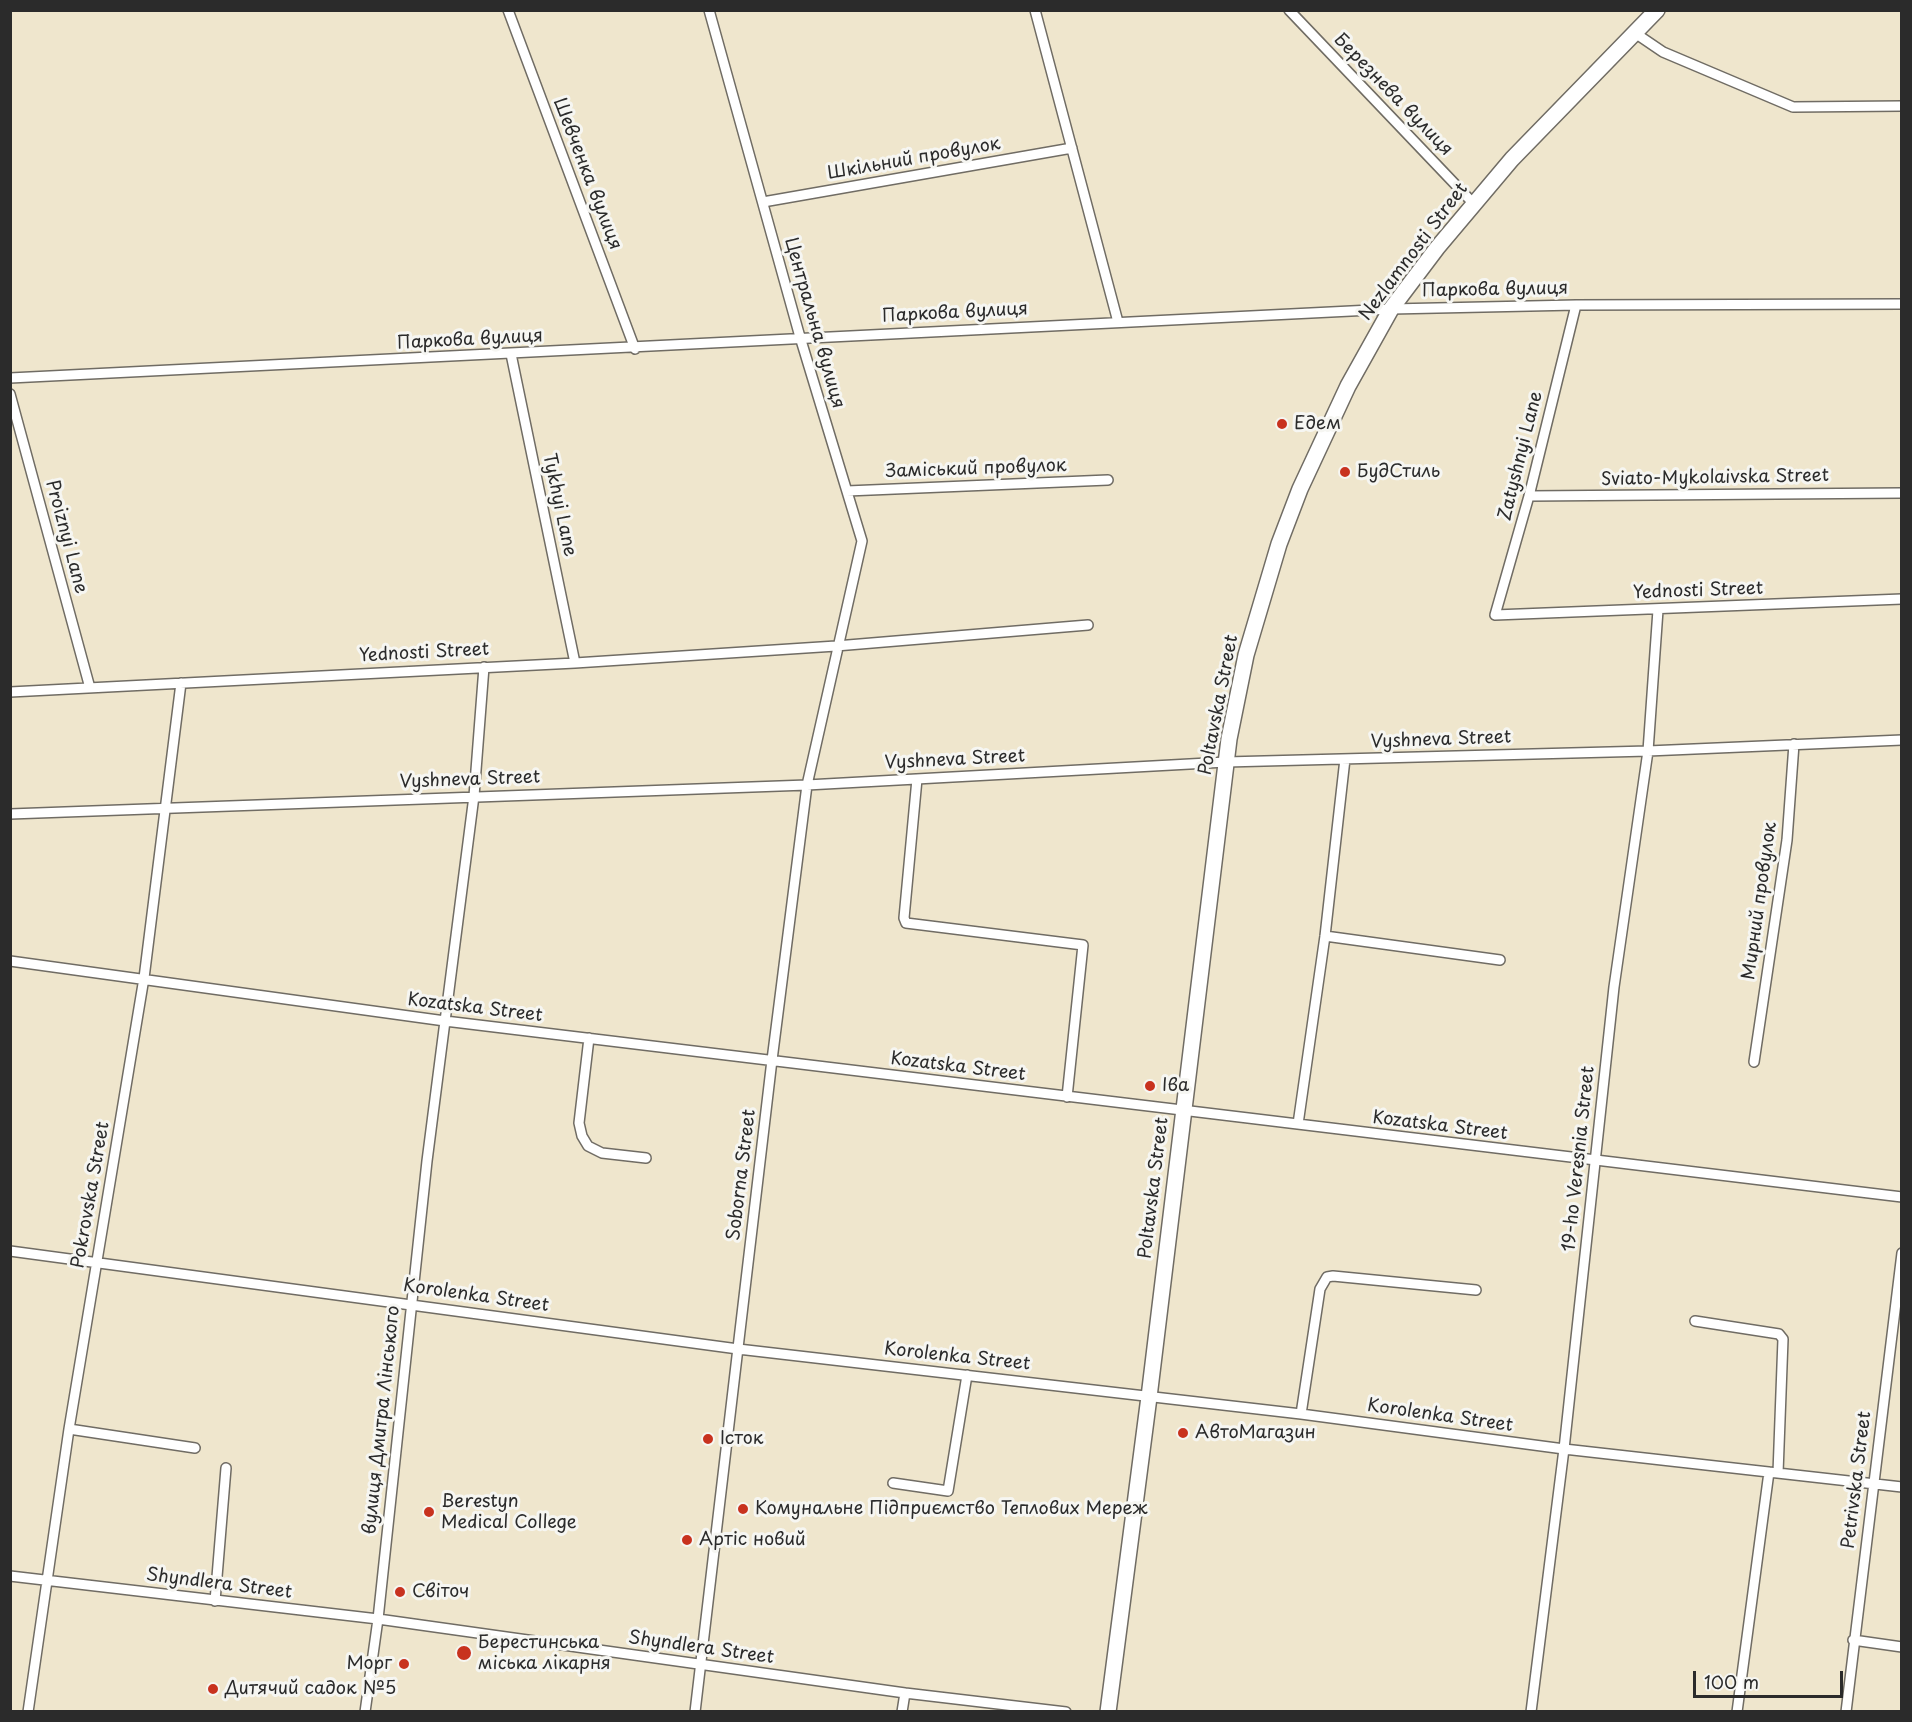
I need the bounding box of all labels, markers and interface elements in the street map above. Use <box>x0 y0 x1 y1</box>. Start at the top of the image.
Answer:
street label: Березнева вулиця <box>1329 29 1457 161</box>
street label: Шевченка вулиця <box>548 95 626 253</box>
street label: Шкільний провулок <box>826 133 1002 185</box>
street label: Nezlamnosti Street <box>1355 179 1473 325</box>
street label: Центральна вулиця <box>779 235 849 411</box>
street label: Паркова вулиця <box>1422 278 1568 302</box>
street label: Паркова вулиця <box>881 298 1029 328</box>
street label: Паркова вулиця <box>396 325 544 355</box>
street label: Zatyshnyi Lane <box>1494 389 1548 523</box>
place label: Едем <box>1294 413 1341 435</box>
marker: Едем <box>1275 417 1289 431</box>
street label: Tykhyi Lane <box>538 451 580 559</box>
street label: Заміський провулок <box>885 455 1067 483</box>
place label: БудСтиль <box>1357 461 1440 483</box>
marker: БудСтиль <box>1338 465 1352 479</box>
street label: Sviato-Mykolaivska Street <box>1601 465 1829 491</box>
street label: Proiznyi Lane <box>40 478 92 596</box>
street label: Yednosti Street <box>1632 578 1764 604</box>
street label: Poltavska Street <box>1195 633 1243 777</box>
street label: Yednosti Street <box>358 639 490 667</box>
street label: Vyshneva Street <box>1370 727 1512 753</box>
street label: Vyshneva Street <box>884 746 1026 774</box>
street label: Vyshneva Street <box>399 767 541 793</box>
street label: Мирний провулок <box>1738 821 1782 981</box>
street label: Kozatska Street <box>406 989 544 1027</box>
street label: Kozatska Street <box>889 1048 1027 1086</box>
street label: 19-ho Veresnia Street <box>1559 1065 1599 1253</box>
place label: Іва <box>1162 1075 1189 1097</box>
marker: Іва <box>1143 1079 1157 1093</box>
street label: Kozatska Street <box>1371 1107 1509 1145</box>
street label: Soborna Street <box>723 1108 761 1242</box>
street label: Poltavska Street <box>1135 1116 1173 1260</box>
street label: Pokrovska Street <box>67 1120 115 1270</box>
street label: Korolenka Street <box>402 1275 550 1317</box>
street label: вулиця Дмитра Лінського <box>359 1304 405 1536</box>
street label: Korolenka Street <box>883 1339 1031 1375</box>
street label: Korolenka Street <box>1366 1395 1514 1437</box>
street label: Petrivska Street <box>1838 1410 1876 1550</box>
place label: АвтоМагазин <box>1195 1422 1316 1444</box>
marker: АвтоМагазин <box>1176 1426 1190 1440</box>
place label: Істок <box>720 1428 763 1450</box>
marker: Істок <box>701 1432 715 1446</box>
place label: Berestyn Medical College <box>441 1491 577 1534</box>
place label: Комунальне Підприємство Теплових Мереж <box>755 1498 1147 1520</box>
marker: Комунальне Підприємство Теплових Мереж <box>736 1502 750 1516</box>
marker: Berestyn Medical College <box>422 1505 436 1519</box>
place label: Артіс новий <box>699 1529 806 1551</box>
marker: Артіс новий <box>680 1533 694 1547</box>
street label: Shyndlera Street <box>145 1564 293 1604</box>
place label: Світоч <box>412 1581 469 1603</box>
marker: Світоч <box>393 1585 407 1599</box>
street label: Shyndlera Street <box>627 1627 775 1669</box>
place label: Берестинська міська лікарня <box>478 1632 611 1674</box>
marker: Берестинська міська лікарня <box>455 1644 473 1662</box>
place label: Морг <box>347 1653 392 1675</box>
marker: Морг <box>397 1657 411 1671</box>
scale bar <box>1696 1659 1846 1697</box>
text: 100 m <box>1704 1668 1759 1695</box>
place label: Дитячий садок №5 <box>225 1678 396 1700</box>
marker: Дитячий садок №5 <box>206 1682 220 1696</box>

